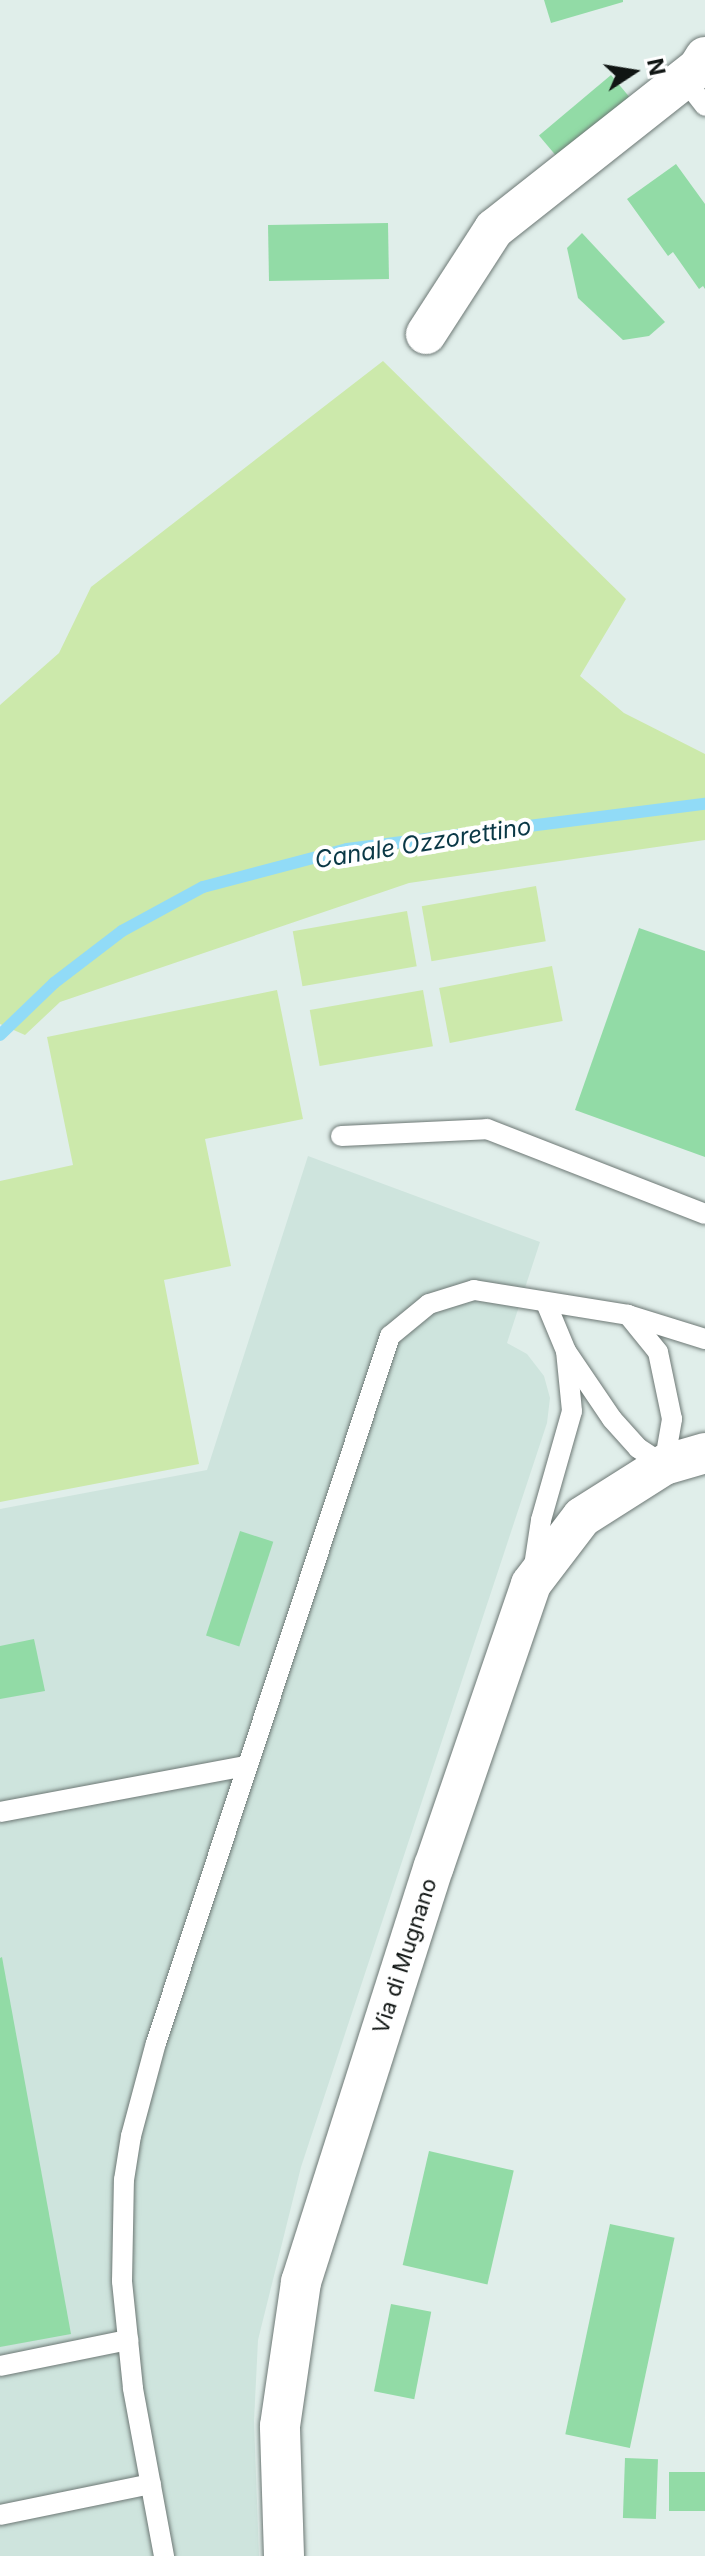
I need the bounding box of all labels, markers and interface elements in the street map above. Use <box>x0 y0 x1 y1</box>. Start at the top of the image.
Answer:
north arrow <box>593 32 673 112</box>
text: N <box>642 56 671 78</box>
water label: Canale Ozzorettino <box>313 812 533 874</box>
street label: Via di Mugnano <box>367 1875 443 2037</box>

